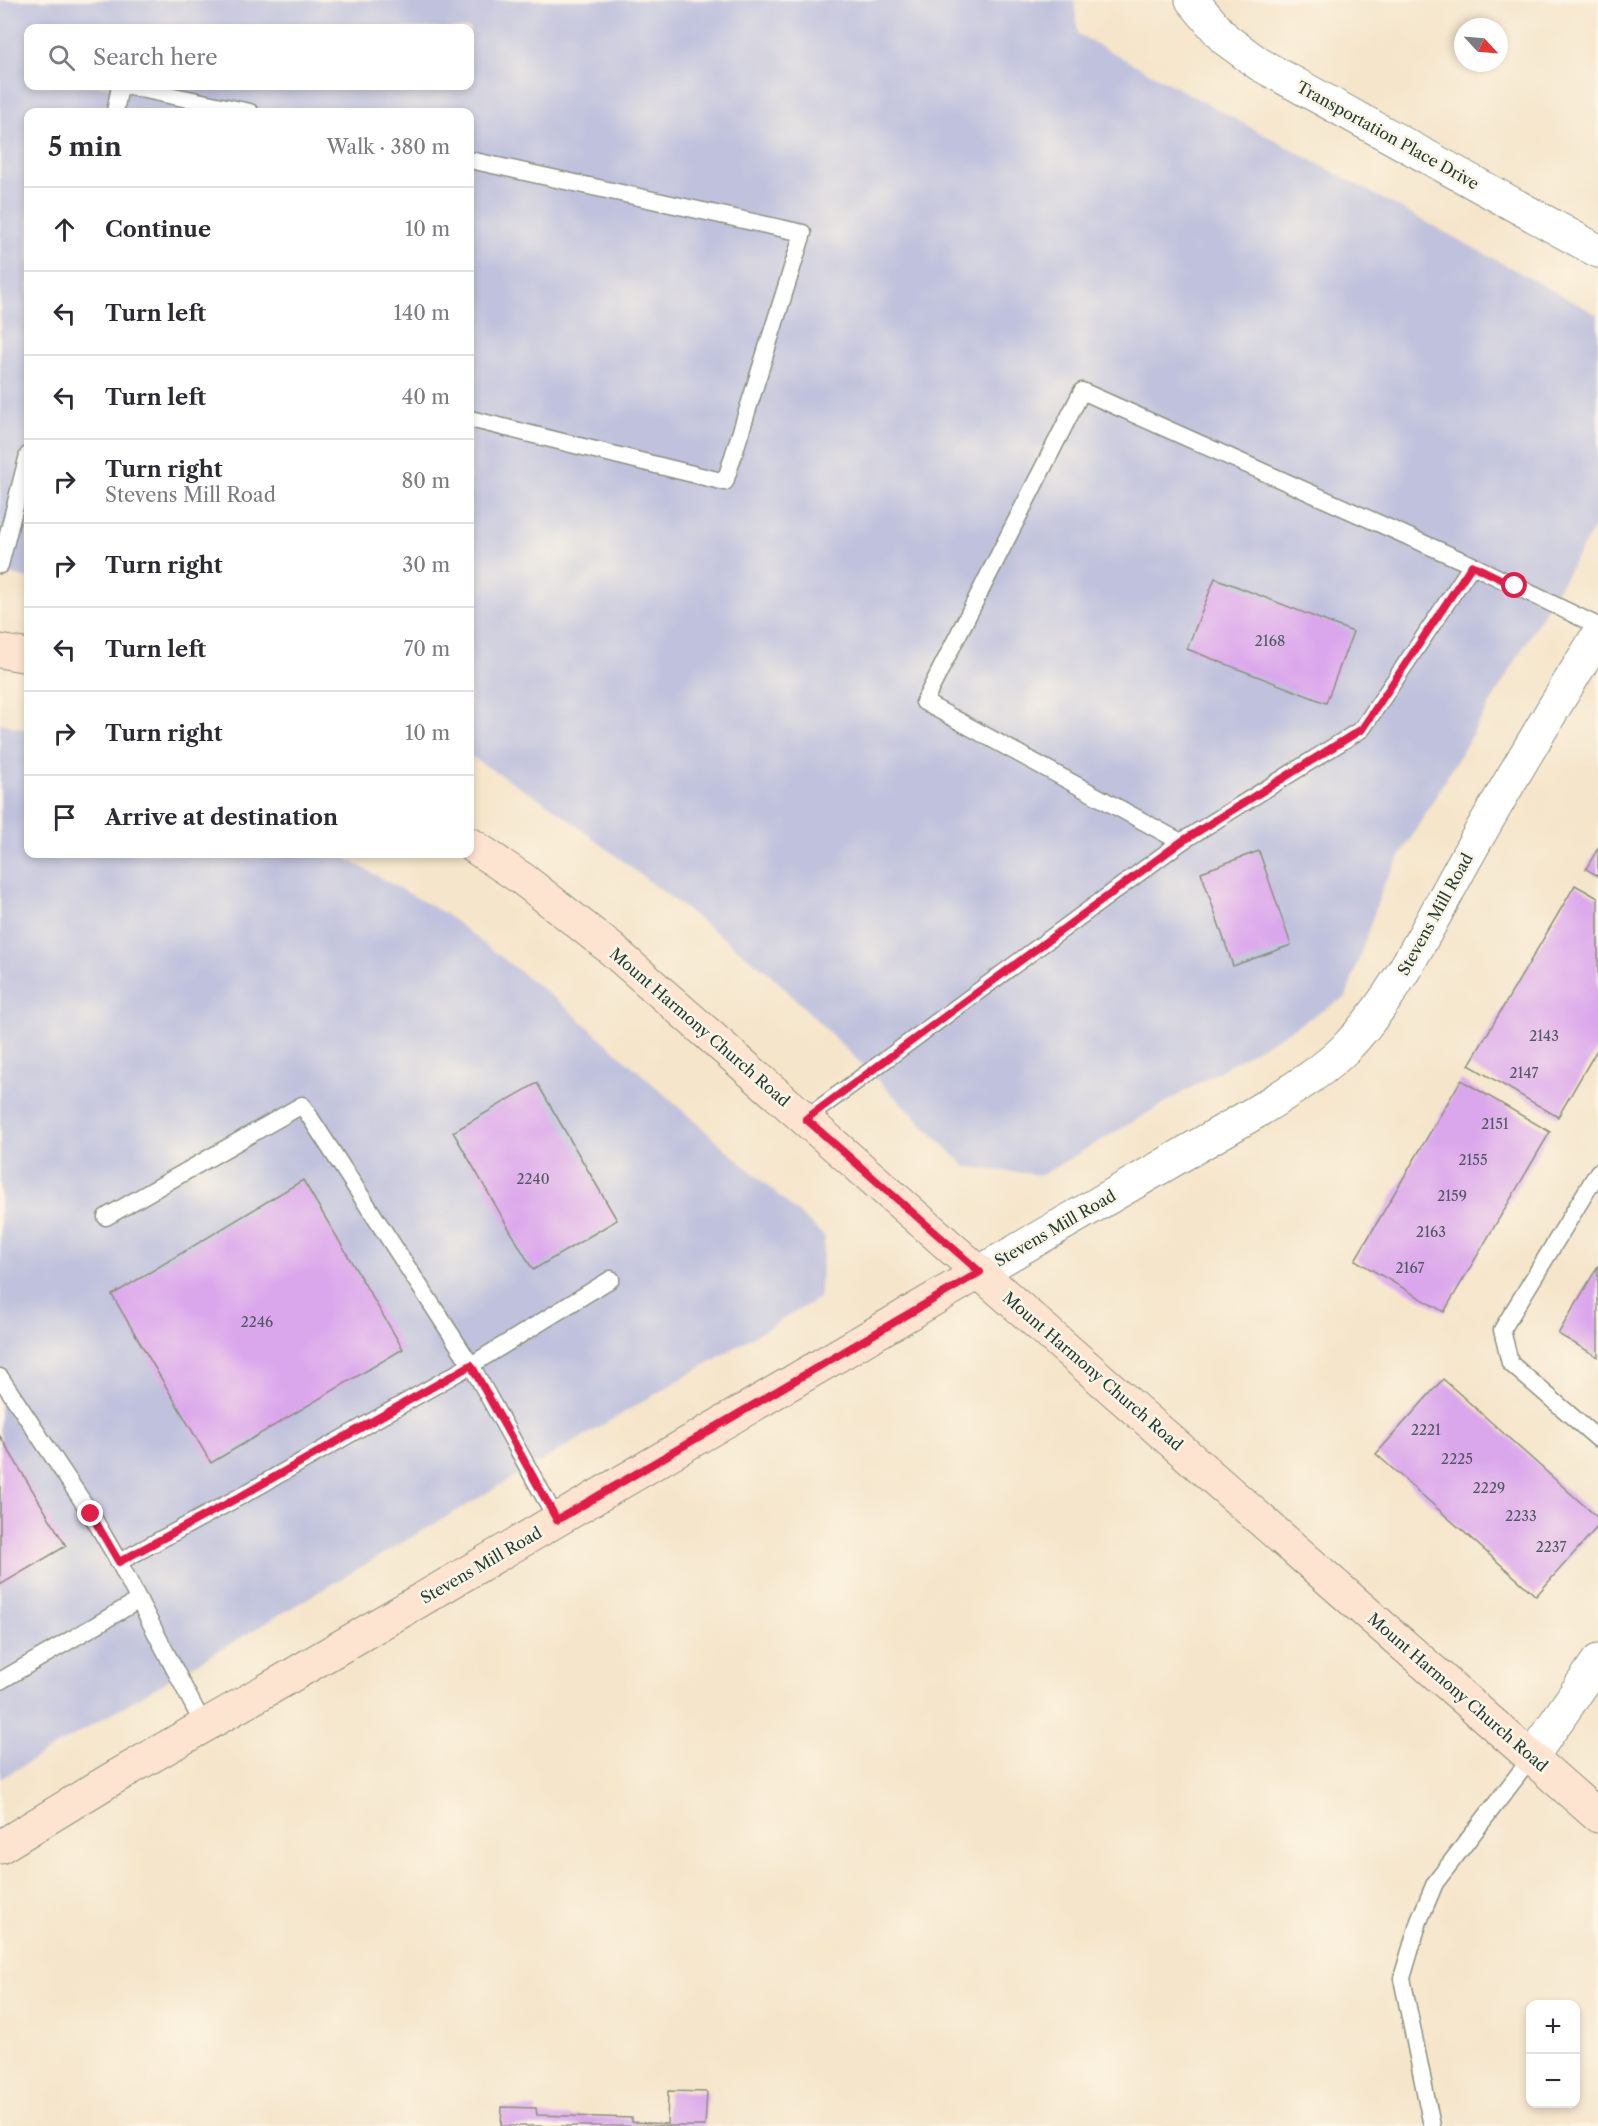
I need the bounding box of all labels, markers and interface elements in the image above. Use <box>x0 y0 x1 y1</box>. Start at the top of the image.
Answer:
north arrow <box>1454 18 1508 72</box>
search box <box>24 24 474 90</box>
icon: search <box>45 41 78 74</box>
text: Search here <box>93 44 218 71</box>
street label: Transportation Place Drive <box>1293 77 1483 193</box>
text: 5 min <box>48 131 122 163</box>
text: Walk · 380 m <box>326 135 450 159</box>
icon: ahead <box>48 213 81 246</box>
text: Continue <box>105 216 211 243</box>
text: 10 m <box>405 217 450 241</box>
icon: left <box>48 297 81 330</box>
text: Turn left <box>105 300 206 327</box>
text: 140 m <box>393 301 450 325</box>
icon: left <box>48 381 81 414</box>
text: Turn left <box>105 384 206 411</box>
text: 40 m <box>402 385 450 409</box>
text: Turn right <box>105 456 223 483</box>
icon: right <box>48 465 81 498</box>
text: 80 m <box>402 469 450 493</box>
text: Stevens Mill Road <box>105 483 276 507</box>
icon: right <box>48 549 81 582</box>
text: Turn right <box>105 552 223 579</box>
text: 30 m <box>402 553 450 577</box>
route start <box>1501 572 1527 598</box>
house number: 2168 <box>1255 632 1285 650</box>
icon: left <box>48 633 81 666</box>
text: Turn left <box>105 636 206 663</box>
text: 70 m <box>404 637 450 661</box>
icon: right <box>48 717 81 750</box>
text: Turn right <box>105 720 223 747</box>
text: 10 m <box>405 721 450 745</box>
icon: arrive <box>48 801 81 834</box>
text: Arrive at destination <box>105 804 338 831</box>
street label: Stevens Mill Road <box>1393 849 1477 979</box>
street label: Mount Harmony Church Road <box>606 943 794 1111</box>
house number: 2143 <box>1529 1027 1559 1045</box>
house number: 2147 <box>1510 1064 1539 1082</box>
house number: 2151 <box>1481 1115 1509 1133</box>
house number: 2155 <box>1458 1151 1488 1169</box>
house number: 2240 <box>516 1170 550 1188</box>
street label: Stevens Mill Road <box>991 1185 1119 1271</box>
house number: 2159 <box>1437 1187 1467 1205</box>
house number: 2163 <box>1416 1223 1446 1241</box>
house number: 2167 <box>1396 1259 1425 1277</box>
street label: Mount Harmony Church Road <box>999 1287 1187 1455</box>
house number: 2246 <box>241 1313 273 1331</box>
house number: 2221 <box>1411 1421 1441 1439</box>
house number: 2225 <box>1441 1450 1473 1468</box>
house number: 2229 <box>1473 1479 1505 1497</box>
route end <box>77 1500 103 1526</box>
house number: 2233 <box>1505 1507 1537 1525</box>
street label: Stevens Mill Road <box>417 1522 545 1608</box>
house number: 2237 <box>1536 1538 1566 1556</box>
street label: Mount Harmony Church Road <box>1364 1608 1552 1776</box>
map controls <box>1526 2000 1580 2108</box>
button: + <box>1526 2000 1580 2054</box>
button: − <box>1526 2054 1580 2108</box>

